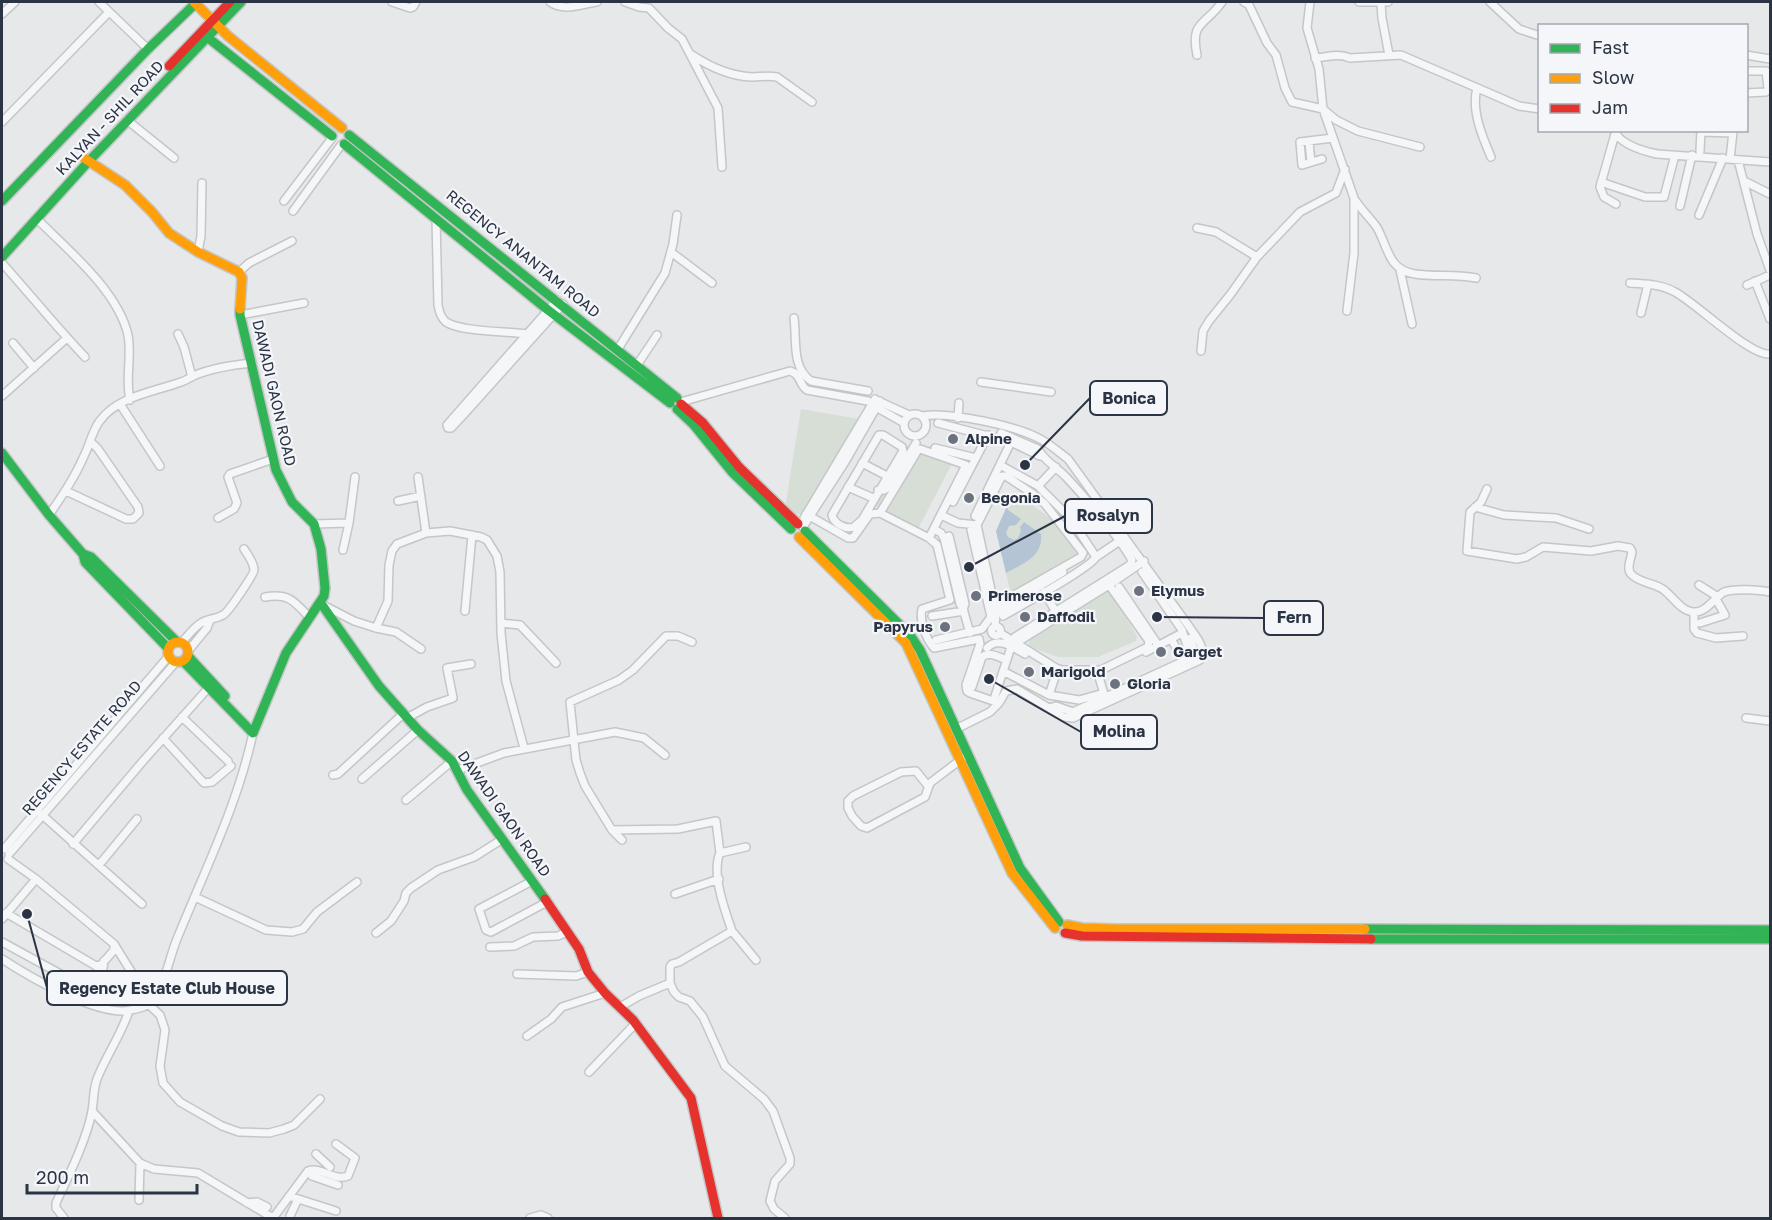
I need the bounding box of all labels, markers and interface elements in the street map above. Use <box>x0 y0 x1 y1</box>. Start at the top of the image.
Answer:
legend <box>1538 24 1748 132</box>
text: Fast <box>1592 36 1629 58</box>
street label: KALYAN - SHIL ROAD <box>52 56 167 178</box>
text: Slow <box>1592 66 1635 88</box>
text: Jam <box>1592 96 1628 118</box>
street label: REGENCY ANANTAM ROAD <box>443 186 604 321</box>
street label: DAWADI GAON ROAD <box>249 318 301 468</box>
callout: Bonica <box>1090 381 1167 415</box>
text: Bonica <box>1102 388 1156 408</box>
place label: Alpine <box>965 429 1012 447</box>
marker: Alpine <box>946 432 960 446</box>
place label: Begonia <box>981 488 1041 506</box>
marker: Begonia <box>962 491 976 505</box>
callout: Rosalyn <box>1065 499 1152 533</box>
text: Rosalyn <box>1076 505 1140 525</box>
place label: Elymus <box>1151 581 1205 599</box>
marker: Elymus <box>1132 584 1146 598</box>
place label: Primerose <box>988 586 1062 604</box>
marker: Primerose <box>969 589 983 603</box>
callout: Fern <box>1264 601 1323 635</box>
place label: Daffodil <box>1037 607 1095 625</box>
text: Fern <box>1277 607 1311 627</box>
marker: Daffodil <box>1018 610 1032 624</box>
place label: Papyrus <box>873 617 933 635</box>
marker: Papyrus <box>938 620 952 634</box>
place label: Garget <box>1173 642 1222 660</box>
marker: Garget <box>1154 645 1168 659</box>
place label: Marigold <box>1041 662 1105 680</box>
marker: Marigold <box>1022 665 1036 679</box>
place label: Gloria <box>1127 674 1171 692</box>
street label: REGENCY ESTATE ROAD <box>18 676 145 818</box>
marker: Gloria <box>1108 677 1122 691</box>
callout: Molina <box>1081 715 1157 749</box>
text: Molina <box>1093 721 1145 741</box>
street label: DAWADI GAON ROAD <box>455 747 555 880</box>
callout: Regency Estate Club House <box>47 971 287 1005</box>
text: Regency Estate Club House <box>59 978 275 998</box>
scale bar <box>27 1157 196 1195</box>
text: 200 m <box>36 1166 89 1188</box>

